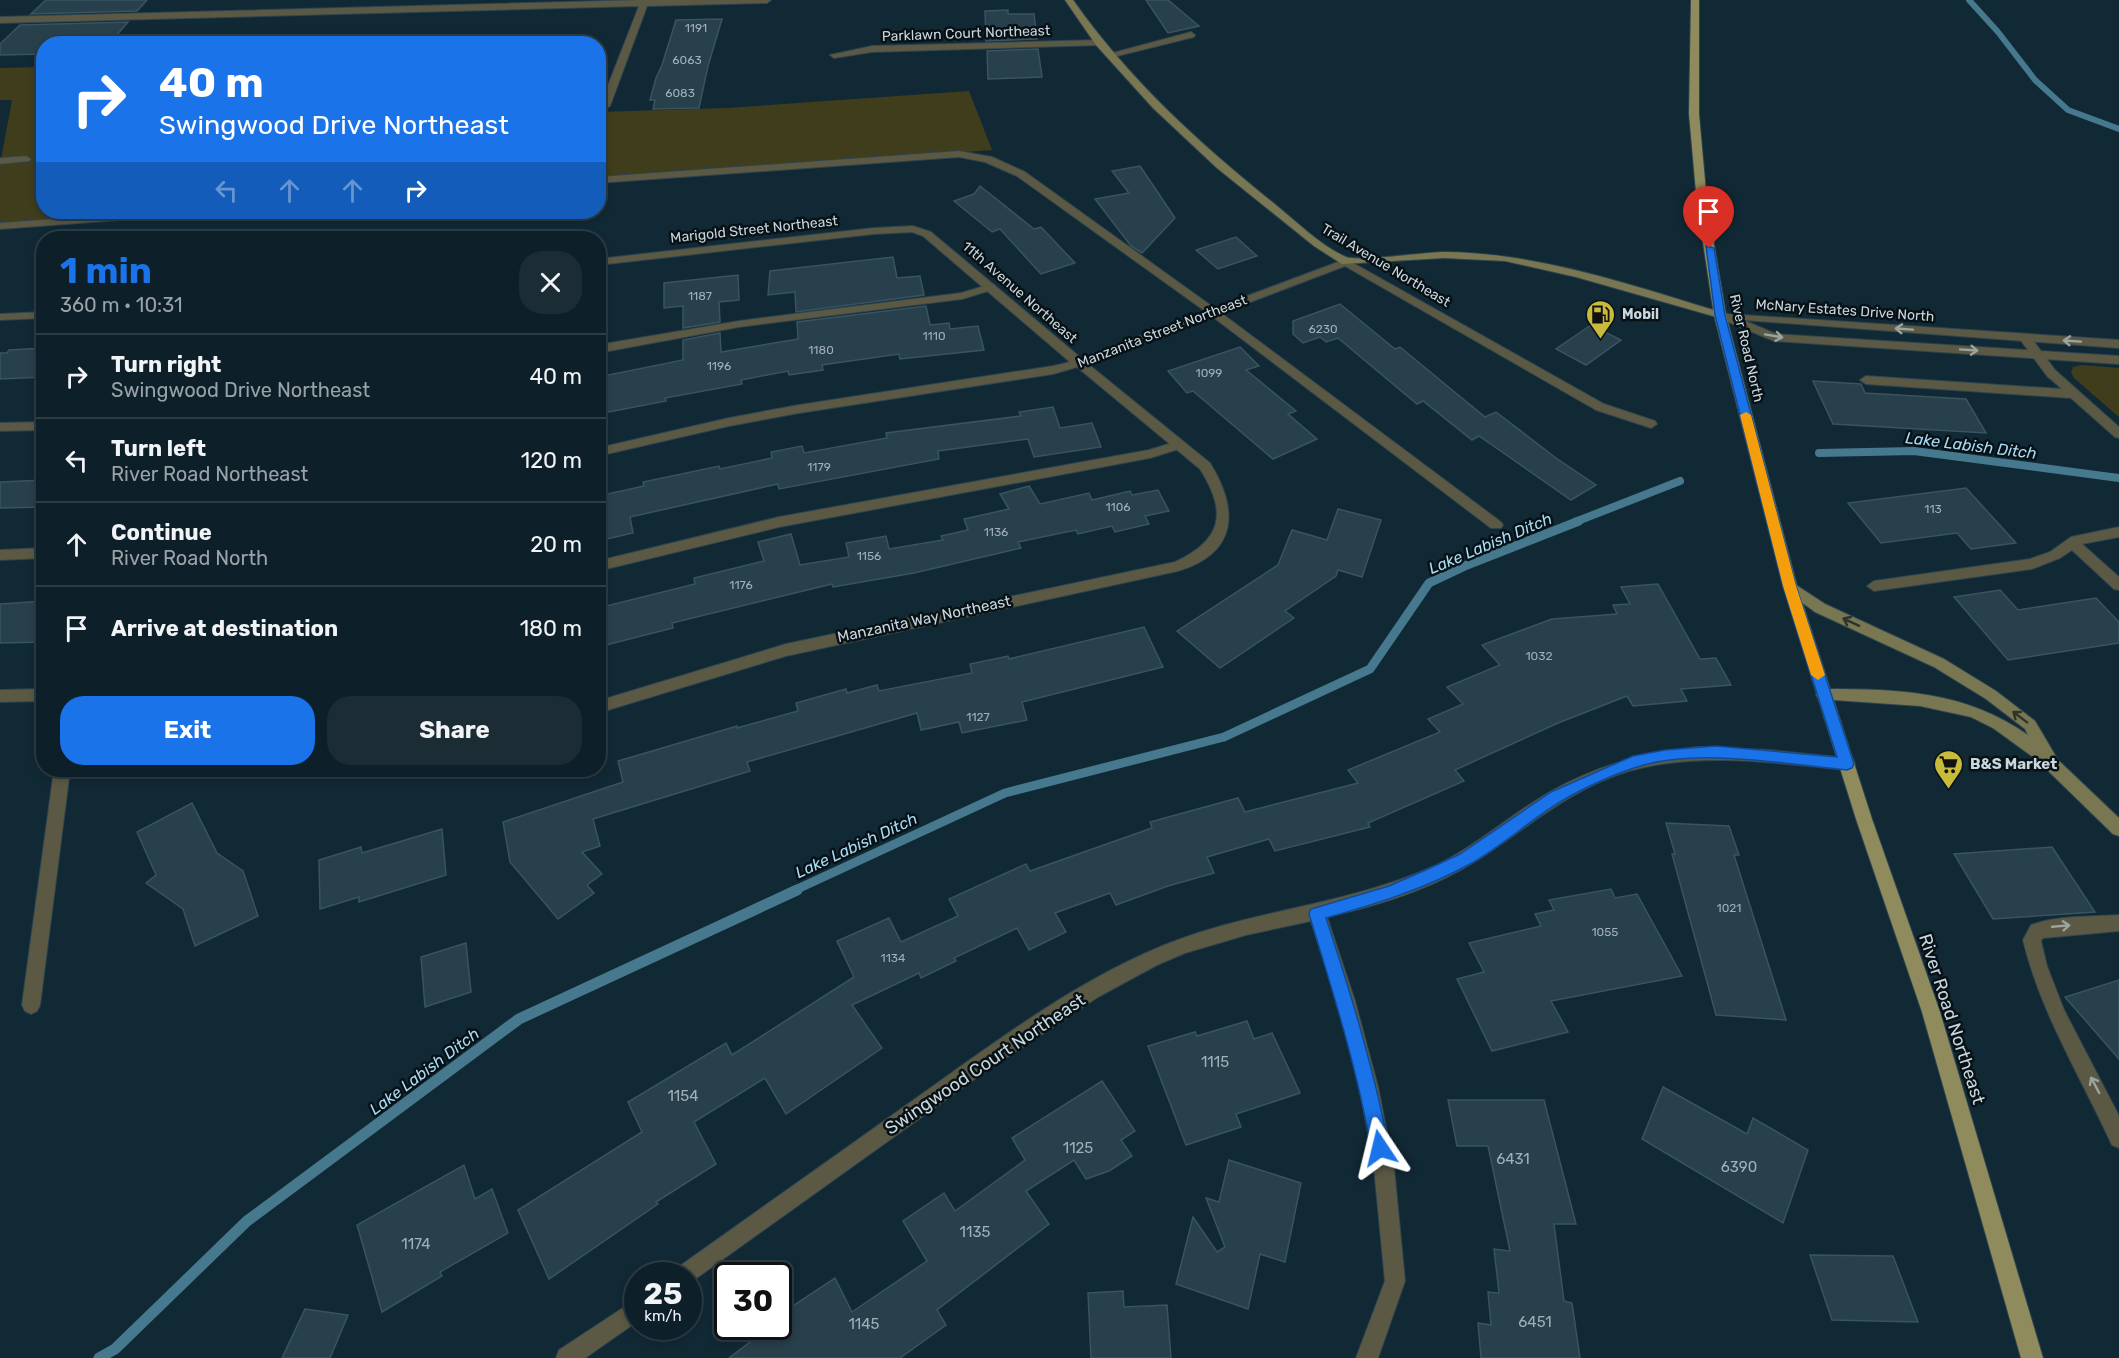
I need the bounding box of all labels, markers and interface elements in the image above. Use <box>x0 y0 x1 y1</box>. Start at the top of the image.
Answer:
house number: 1191 <box>685 21 707 35</box>
street label: Parklawn Court Northeast <box>881 22 1051 45</box>
house number: 6063 <box>672 53 702 67</box>
text: 40 m <box>159 58 264 108</box>
icon: right <box>60 60 138 138</box>
house number: 6083 <box>665 86 695 100</box>
text: Swingwood Drive Northeast <box>159 109 509 141</box>
icon: left <box>210 174 243 207</box>
icon: ahead <box>273 174 306 207</box>
icon: ahead <box>336 174 369 207</box>
icon: right <box>399 174 432 207</box>
pin <box>1683 186 1734 248</box>
icon: arrive <box>1692 195 1725 228</box>
street label: Marigold Street Northeast <box>669 212 839 247</box>
street label: Trail Avenue Northeast <box>1318 220 1454 311</box>
street label: 11th Avenue Northeast <box>959 238 1081 347</box>
text: 1 min <box>60 249 152 292</box>
button: close <box>519 251 582 314</box>
house number: 1187 <box>688 289 712 303</box>
street label: Manzanita Street Northeast <box>1075 291 1250 372</box>
text: 360 m · 10:31 <box>60 293 182 317</box>
street label: River Road North <box>1726 293 1767 404</box>
street label: McNary Estates Drive North <box>1755 296 1935 325</box>
fuel station icon: Mobil <box>1585 298 1617 340</box>
place label: Mobil <box>1622 306 1659 323</box>
house number: 6230 <box>1308 322 1338 336</box>
one-way arrow <box>1895 323 1915 334</box>
house number: 1110 <box>922 329 946 343</box>
one-way arrow <box>1764 331 1783 342</box>
one-way arrow <box>2063 335 2083 346</box>
house number: 1180 <box>808 343 834 357</box>
one-way arrow <box>1958 345 1978 356</box>
text: Turn right <box>111 351 221 378</box>
house number: 1196 <box>707 359 731 373</box>
icon: right <box>60 360 93 393</box>
text: 40 m <box>529 363 582 390</box>
house number: 1099 <box>1196 366 1223 380</box>
text: Swingwood Drive Northeast <box>111 378 370 402</box>
water label: Lake Labish Ditch <box>1904 428 2038 463</box>
text: Turn left <box>111 435 206 462</box>
icon: left <box>60 444 93 477</box>
text: 120 m <box>521 447 582 474</box>
house number: 1179 <box>807 460 831 474</box>
text: River Road Northeast <box>111 462 308 486</box>
house number: 1106 <box>1105 500 1131 514</box>
house number: 113 <box>1924 502 1942 516</box>
water label: Lake Labish Ditch <box>1426 509 1555 578</box>
text: Continue <box>111 519 212 546</box>
house number: 1136 <box>984 525 1008 539</box>
icon: ahead <box>60 528 93 561</box>
text: 20 m <box>530 531 582 558</box>
text: River Road North <box>111 546 268 570</box>
house number: 1156 <box>857 549 881 563</box>
house number: 1176 <box>729 578 753 592</box>
street label: Manzanita Way Northeast <box>836 592 1012 646</box>
icon: arrive <box>60 612 93 645</box>
text: Arrive at destination <box>111 615 338 642</box>
text: 180 m <box>520 615 582 642</box>
one-way arrow <box>1842 616 1860 628</box>
house number: 1032 <box>1525 649 1553 663</box>
button: Exit <box>60 696 315 765</box>
button: Share <box>327 696 582 765</box>
house number: 1127 <box>966 710 990 724</box>
one-way arrow <box>2013 711 2029 723</box>
supermarket icon: B&S Market <box>1933 748 1965 790</box>
place label: B&S Market <box>1970 755 2057 773</box>
water label: Lake Labish Ditch <box>792 809 920 882</box>
house number: 1021 <box>1717 901 1741 915</box>
one-way arrow <box>2051 921 2071 932</box>
house number: 1055 <box>1591 925 1619 939</box>
street label: River Road Northeast <box>1914 931 1990 1107</box>
house number: 1134 <box>881 951 906 965</box>
street label: Swingwood Court Northeast <box>881 989 1089 1139</box>
water label: Lake Labish Ditch <box>366 1024 483 1119</box>
house number: 1115 <box>1201 1053 1229 1071</box>
one-way arrow <box>2089 1077 2100 1095</box>
house number: 1154 <box>667 1087 699 1105</box>
position arrow <box>1348 1116 1412 1180</box>
house number: 1125 <box>1063 1139 1093 1157</box>
house number: 6431 <box>1496 1150 1530 1168</box>
house number: 6390 <box>1721 1158 1757 1176</box>
house number: 1135 <box>960 1223 990 1241</box>
house number: 1174 <box>401 1235 431 1253</box>
speed limit sign: 30 <box>714 1262 792 1340</box>
text: 25 <box>644 1276 682 1312</box>
text: km/h <box>644 1307 682 1325</box>
house number: 6451 <box>1518 1313 1552 1331</box>
house number: 1145 <box>848 1315 880 1333</box>

